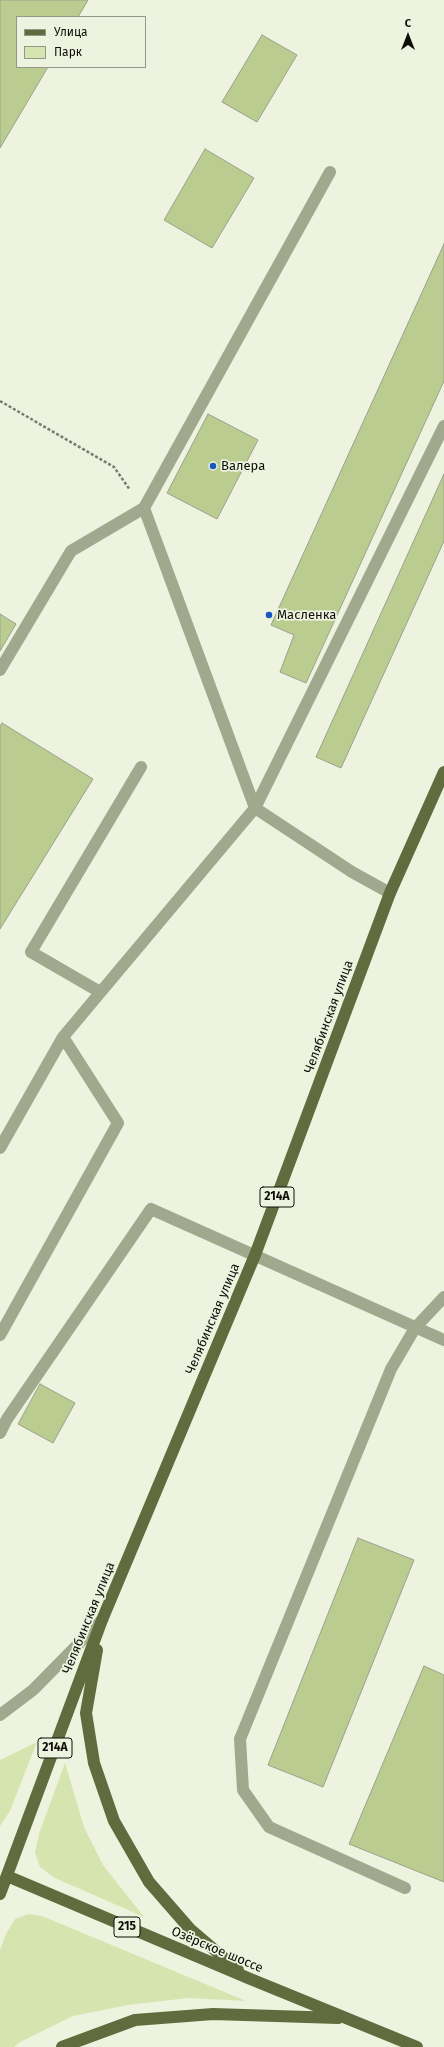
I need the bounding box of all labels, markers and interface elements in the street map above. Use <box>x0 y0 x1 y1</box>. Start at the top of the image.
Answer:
legend <box>16 16 146 68</box>
north arrow <box>388 16 428 56</box>
text: С <box>405 17 411 30</box>
text: Улица <box>54 25 88 39</box>
text: Парк <box>54 45 82 59</box>
place label: Валера <box>221 458 265 474</box>
marker: Валера <box>208 461 218 471</box>
place label: Масленка <box>277 607 336 623</box>
marker: Масленка <box>264 610 274 620</box>
street label: Челябинская улица <box>301 958 357 1076</box>
road number: 214А <box>260 1187 294 1207</box>
street label: Челябинская улица <box>183 1261 243 1377</box>
street label: Челябинская улица <box>59 1560 119 1676</box>
road number: 214А <box>38 1738 72 1758</box>
road number: 215 <box>114 1917 140 1937</box>
street label: Озёрское шоссе <box>169 1924 265 1976</box>

